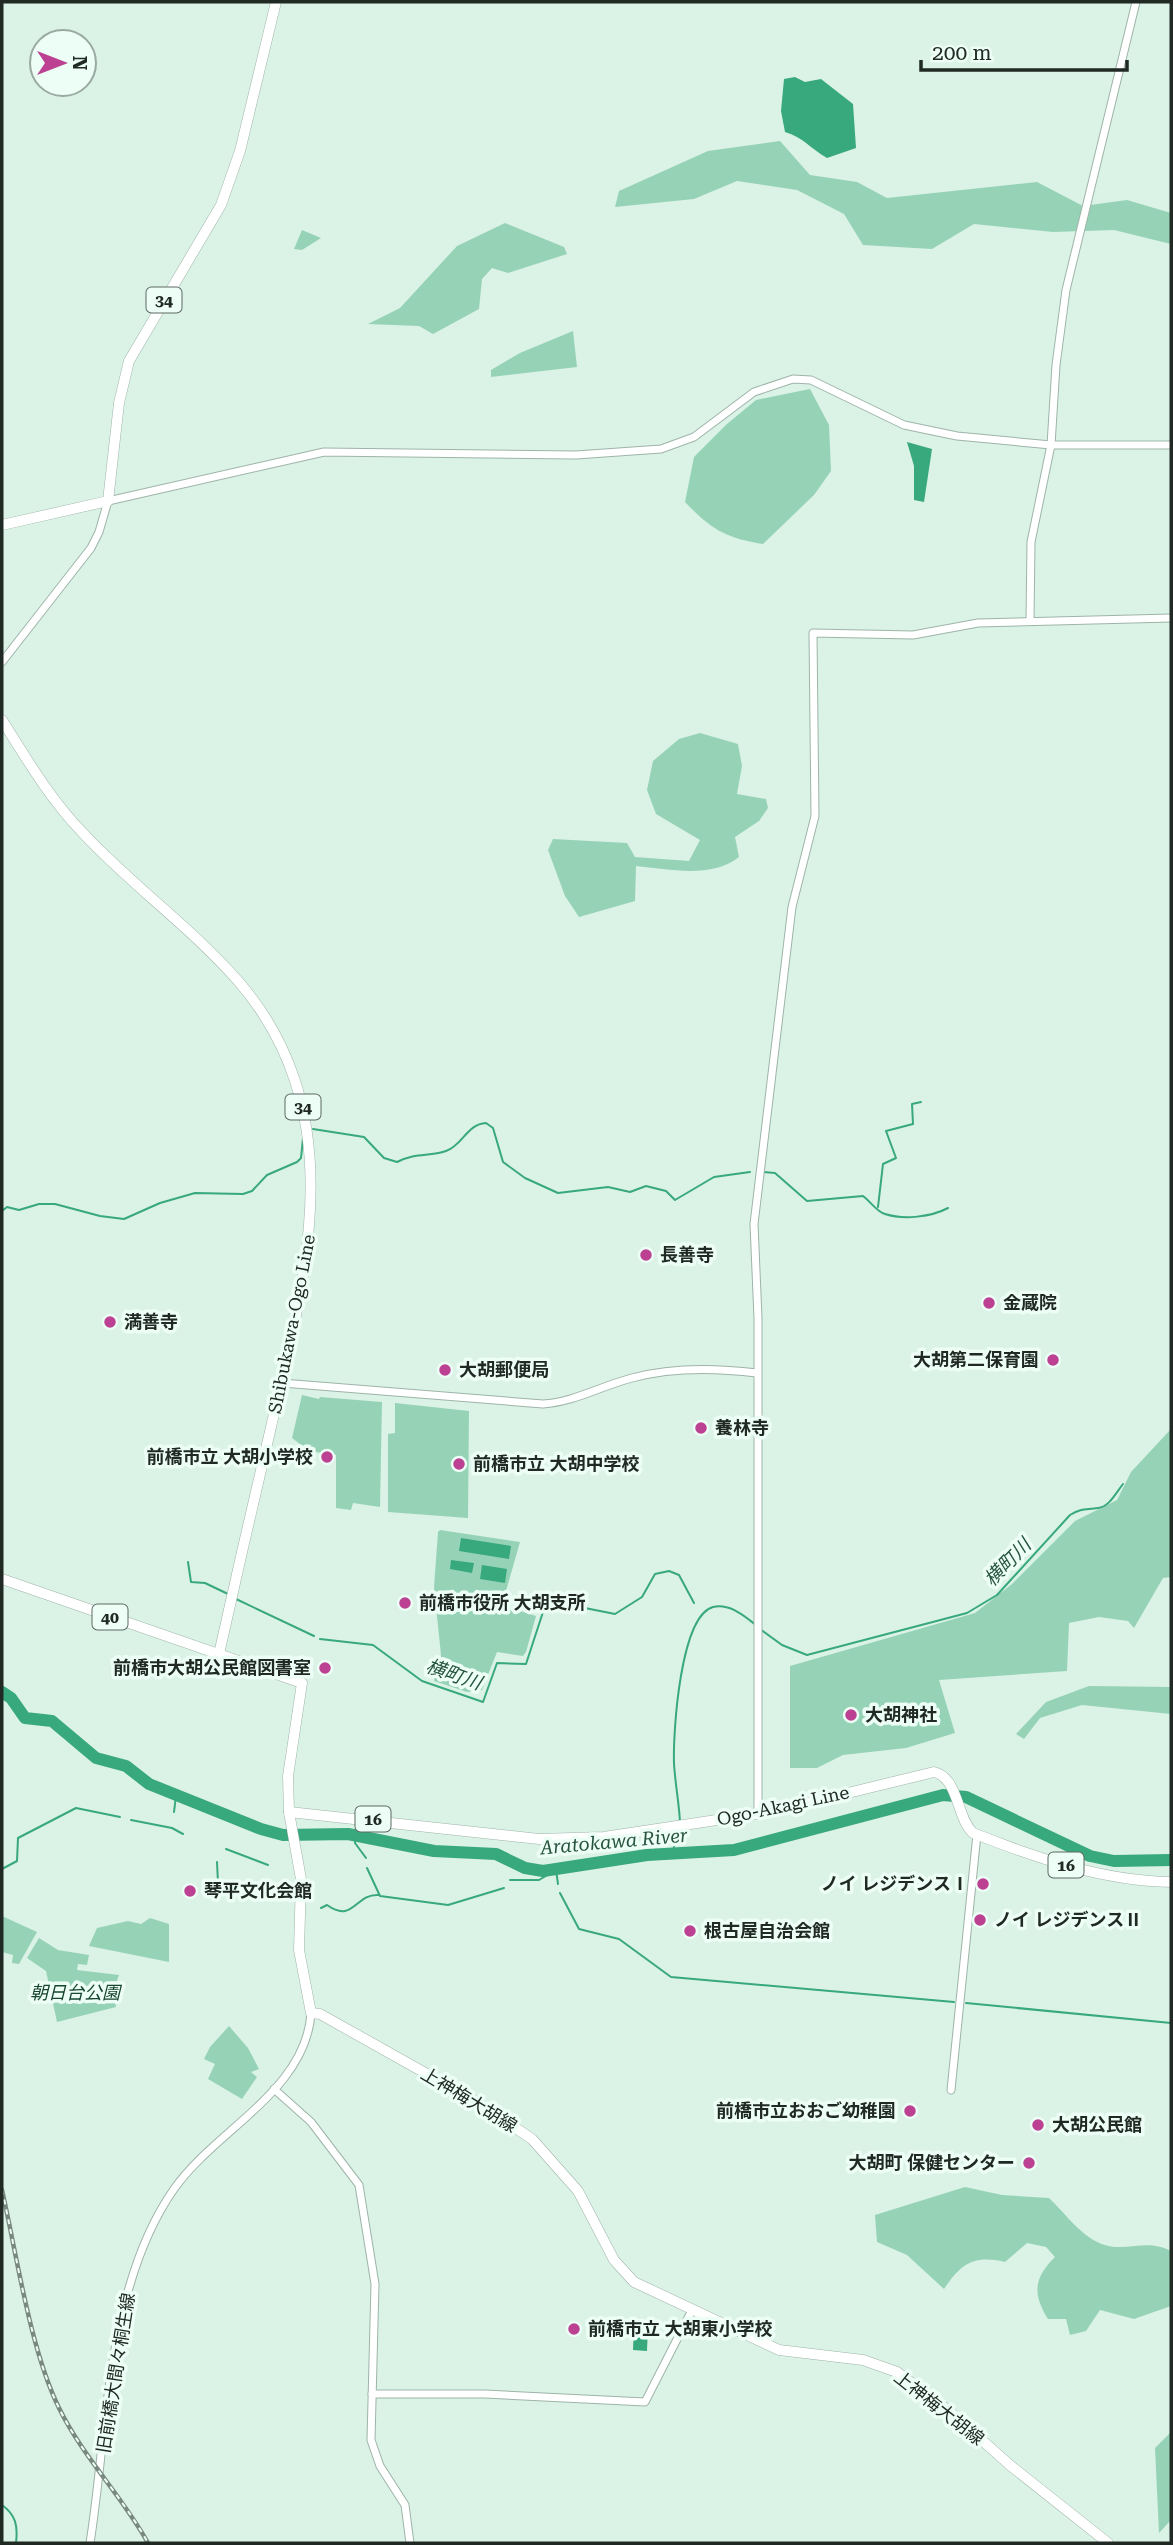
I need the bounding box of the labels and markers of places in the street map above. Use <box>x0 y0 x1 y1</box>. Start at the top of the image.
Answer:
place label: 長善寺 <box>660 1244 714 1265</box>
marker: 長善寺 <box>638 1247 654 1263</box>
place label: 金蔵院 <box>1003 1292 1057 1313</box>
marker: 金蔵院 <box>981 1295 997 1311</box>
place label: 満善寺 <box>124 1311 178 1332</box>
marker: 満善寺 <box>102 1314 118 1330</box>
place label: 大胡第二保育園 <box>913 1349 1039 1370</box>
marker: 大胡第二保育園 <box>1045 1352 1061 1368</box>
place label: 大胡郵便局 <box>459 1359 549 1380</box>
marker: 大胡郵便局 <box>437 1362 453 1378</box>
place label: 養林寺 <box>715 1417 769 1438</box>
marker: 養林寺 <box>693 1420 709 1436</box>
place label: 前橋市立 大胡小学校 <box>146 1446 313 1467</box>
marker: 前橋市立 大胡小学校 <box>319 1449 335 1465</box>
place label: 前橋市立 大胡中学校 <box>473 1453 640 1474</box>
marker: 前橋市立 大胡中学校 <box>451 1456 467 1472</box>
place label: 前橋市役所 大胡支所 <box>419 1592 586 1613</box>
marker: 前橋市役所 大胡支所 <box>397 1595 413 1611</box>
place label: 前橋市大胡公民館図書室 <box>113 1657 311 1678</box>
marker: 前橋市大胡公民館図書室 <box>317 1660 333 1676</box>
place label: 大胡神社 <box>865 1704 937 1725</box>
marker: 大胡神社 <box>843 1707 859 1723</box>
place label: ノイ レジデンスⅠ <box>821 1873 969 1894</box>
marker: ノイ レジデンスⅠ <box>975 1876 991 1892</box>
place label: 琴平文化会館 <box>204 1880 312 1901</box>
marker: 琴平文化会館 <box>182 1883 198 1899</box>
place label: ノイ レジデンスⅡ <box>994 1909 1142 1930</box>
marker: ノイ レジデンスⅡ <box>972 1912 988 1928</box>
place label: 根古屋自治会館 <box>704 1920 830 1941</box>
marker: 根古屋自治会館 <box>682 1923 698 1939</box>
place label: 前橋市立おおご幼稚園 <box>716 2100 896 2121</box>
marker: 前橋市立おおご幼稚園 <box>902 2103 918 2119</box>
place label: 大胡公民館 <box>1052 2114 1142 2135</box>
marker: 大胡公民館 <box>1030 2117 1046 2133</box>
place label: 大胡町 保健センター <box>848 2152 1015 2173</box>
marker: 大胡町 保健センター <box>1021 2155 1037 2171</box>
place label: 前橋市立 大胡東小学校 <box>588 2318 773 2339</box>
marker: 前橋市立 大胡東小学校 <box>566 2321 582 2337</box>

